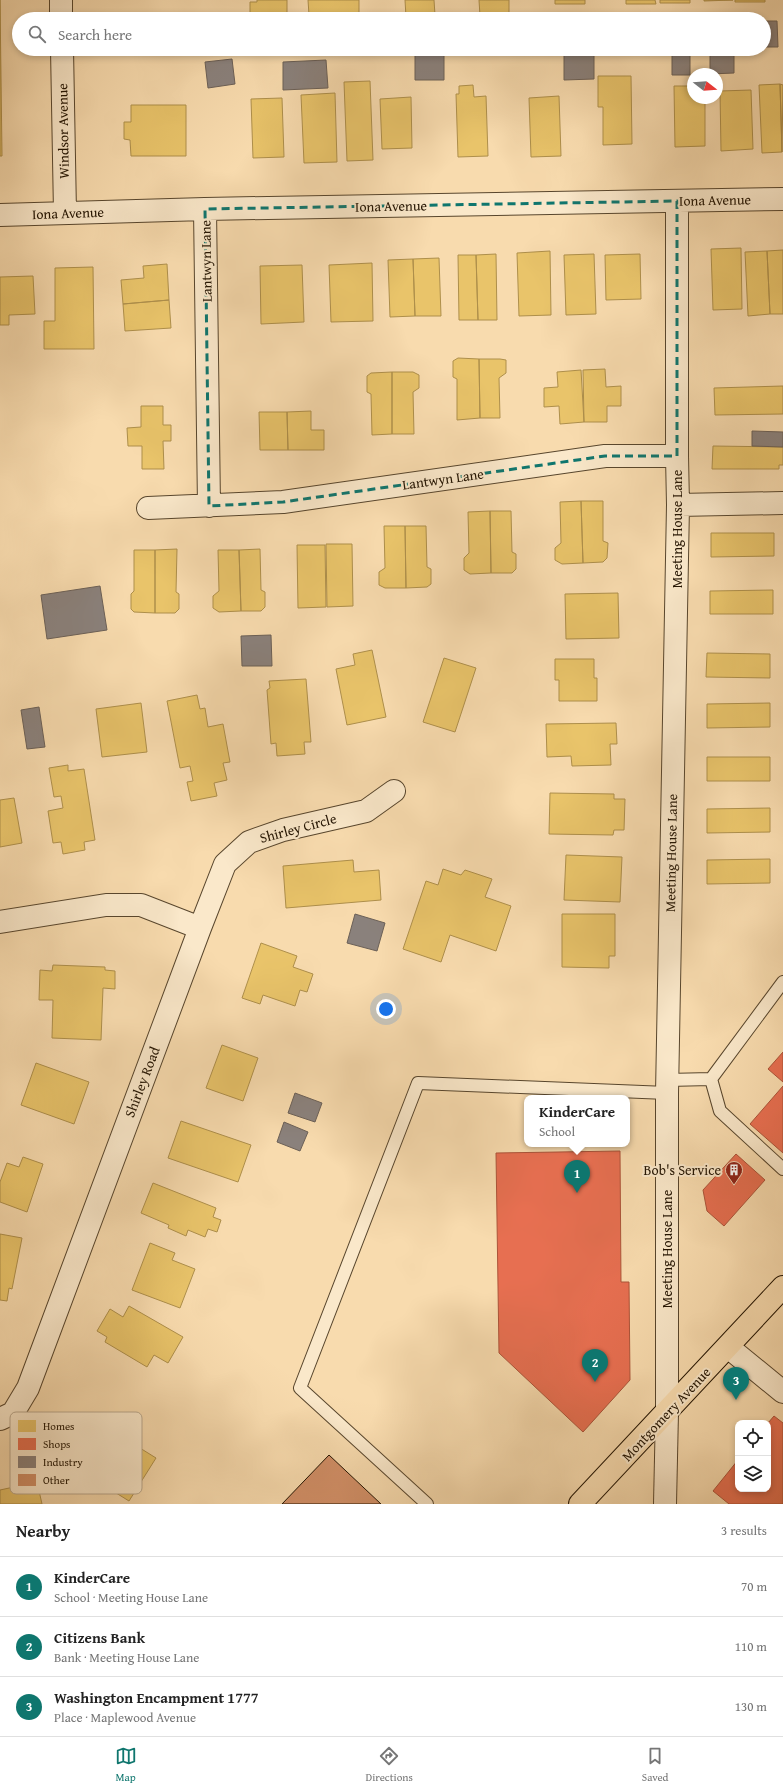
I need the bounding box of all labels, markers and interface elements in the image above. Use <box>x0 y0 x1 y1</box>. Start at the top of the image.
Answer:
search box <box>12 12 771 56</box>
icon: search <box>26 23 48 45</box>
text: Search here <box>58 24 132 45</box>
north arrow <box>687 68 723 104</box>
street label: Windsor Avenue <box>52 83 74 179</box>
street label: Iona Avenue <box>679 189 752 211</box>
street label: Iona Avenue <box>355 195 428 217</box>
street label: Iona Avenue <box>32 202 105 224</box>
street label: Lantwyn Lane <box>195 219 217 302</box>
street label: Lantwyn Lane <box>401 463 485 495</box>
street label: Meeting House Lane <box>667 469 687 588</box>
street label: Meeting House Lane <box>660 793 682 912</box>
street label: Shirley Circle <box>257 808 339 848</box>
your location <box>376 999 396 1019</box>
street label: Shirley Road <box>119 1043 165 1120</box>
popup <box>524 1095 630 1147</box>
text: KinderCare <box>539 1101 615 1122</box>
text: School <box>539 1122 575 1141</box>
pin: 1 <box>564 1160 590 1193</box>
place label: Bob's Service <box>644 1160 721 1180</box>
building icon: Bob's Service <box>724 1160 744 1185</box>
street label: Meeting House Lane <box>657 1189 677 1308</box>
pin: 2 <box>582 1349 608 1382</box>
street label: Montgomery Avenue <box>617 1362 715 1466</box>
pin: 3 <box>723 1367 749 1400</box>
legend <box>10 1412 142 1494</box>
text: Homes <box>43 1418 74 1434</box>
map controls <box>735 1420 771 1492</box>
button: locate <box>735 1420 771 1456</box>
text: Shops <box>43 1436 70 1452</box>
text: Industry <box>43 1454 83 1470</box>
button: layers <box>735 1456 771 1492</box>
text: Other <box>43 1472 70 1488</box>
text: Nearby <box>16 1518 70 1543</box>
text: 3 results <box>721 1521 767 1540</box>
text: KinderCare <box>54 1567 130 1588</box>
text: 1 <box>26 1577 32 1596</box>
text: 70 m <box>741 1577 767 1596</box>
text: School · Meeting House Lane <box>54 1588 208 1607</box>
text: Citizens Bank <box>54 1627 145 1648</box>
text: 2 <box>26 1637 32 1656</box>
text: 110 m <box>735 1637 767 1656</box>
text: Bank · Meeting House Lane <box>54 1648 199 1667</box>
text: Washington Encampment 1777 <box>54 1687 258 1708</box>
text: 3 <box>26 1697 32 1716</box>
text: 130 m <box>735 1697 767 1716</box>
text: Place · Maplewood Avenue <box>54 1708 196 1727</box>
tab: Map <box>115 1745 137 1785</box>
tab: Directions <box>366 1745 413 1785</box>
tab: Saved <box>642 1745 668 1785</box>

